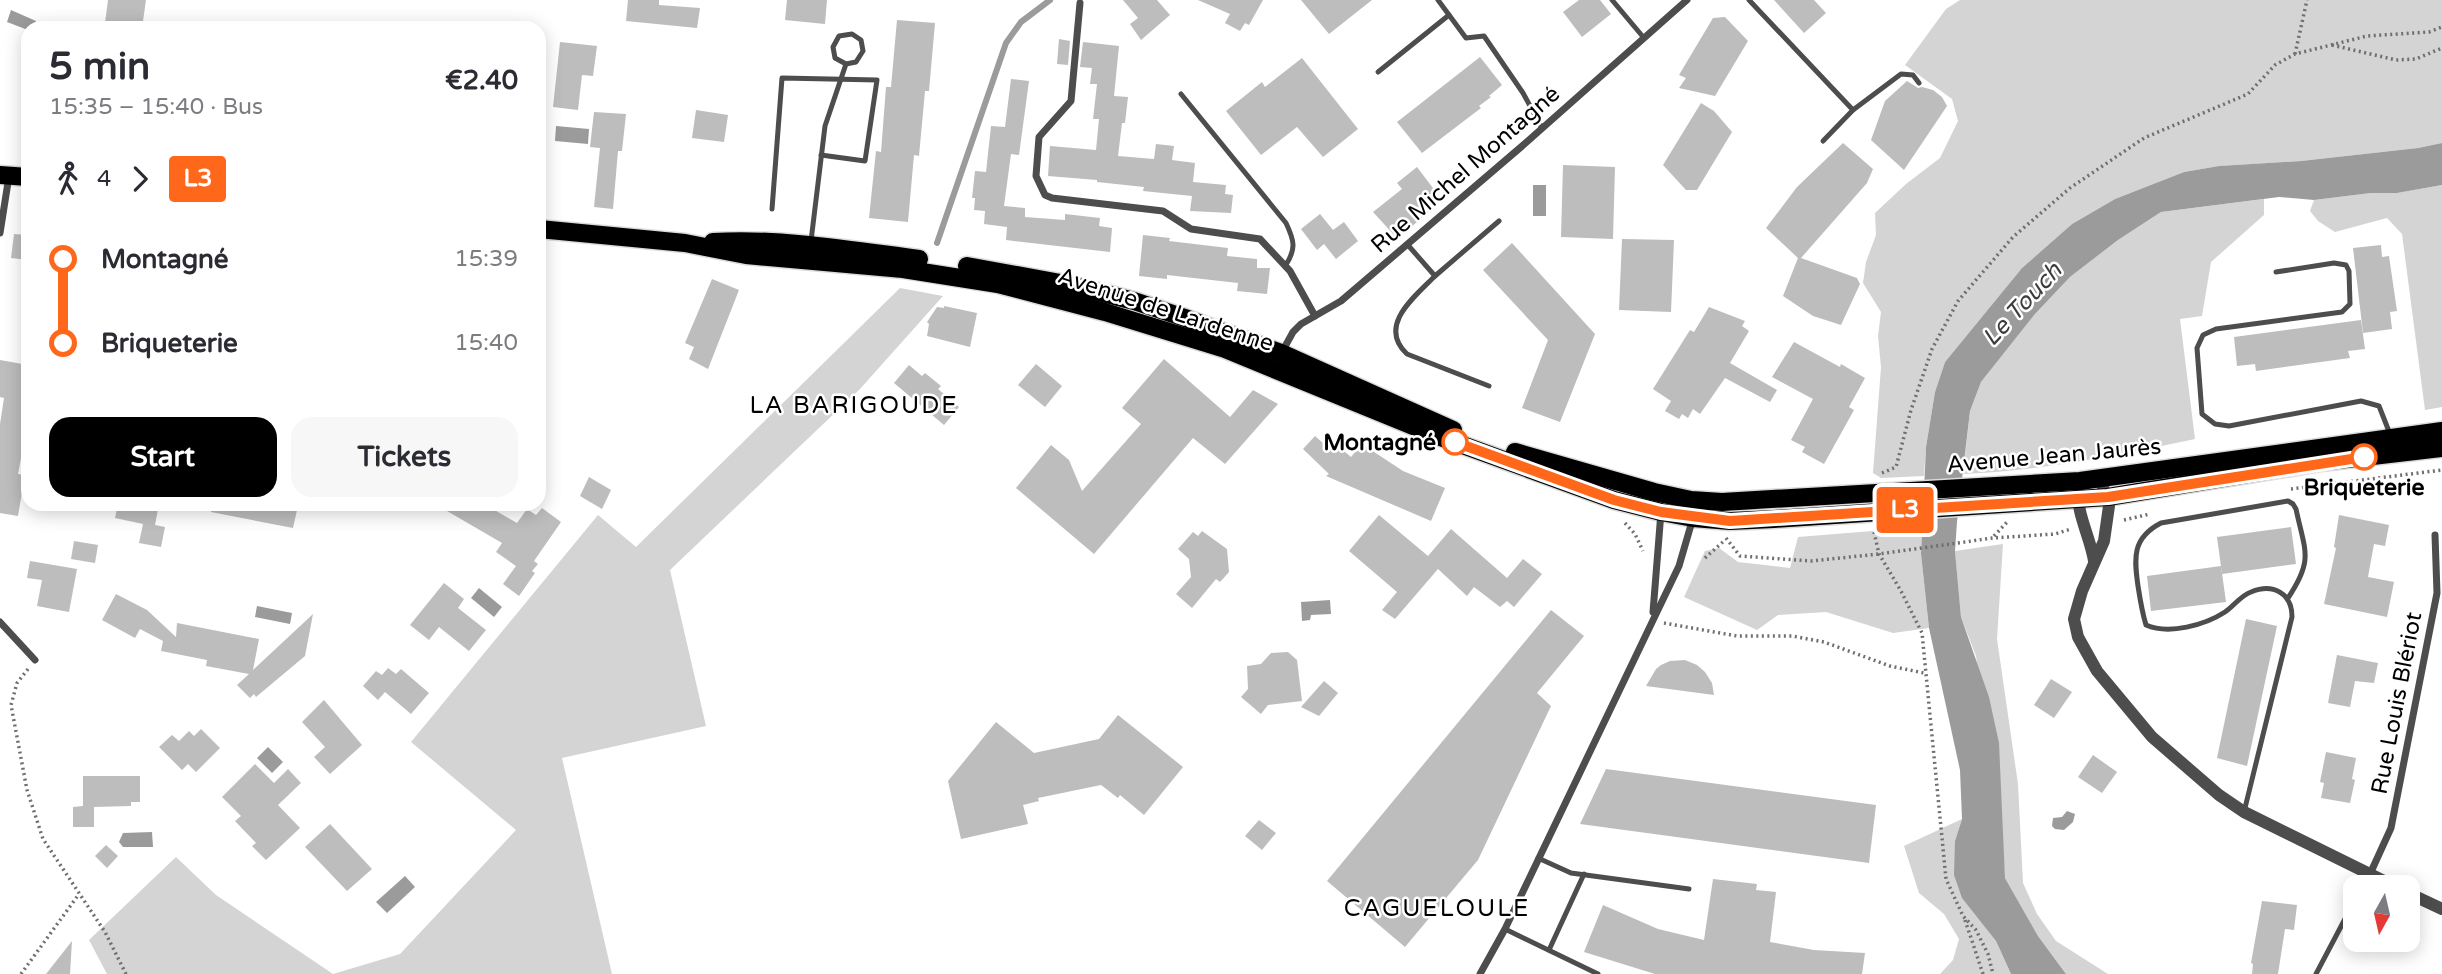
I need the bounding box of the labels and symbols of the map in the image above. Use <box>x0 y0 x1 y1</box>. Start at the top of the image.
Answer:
street label: Rue Michel Montagné <box>1366 80 1566 259</box>
water label: Le Touch <box>1977 256 2069 352</box>
street label: Avenue de Lardenne <box>1054 262 1277 358</box>
district label: LA BARIGOUDE <box>749 391 959 420</box>
place label: Montagné <box>1323 429 1436 457</box>
marker: Montagné <box>1442 429 1468 455</box>
street label: Avenue Jean Jaurès <box>1946 433 2162 479</box>
marker: Briqueterie <box>2351 444 2377 470</box>
place label: Briqueterie <box>2303 474 2425 502</box>
line badge: L3 <box>1874 487 1937 533</box>
street label: Rue Louis Blériot <box>2366 609 2428 797</box>
north arrow <box>2343 875 2420 952</box>
district label: CAGUELOULE <box>1344 894 1530 923</box>

